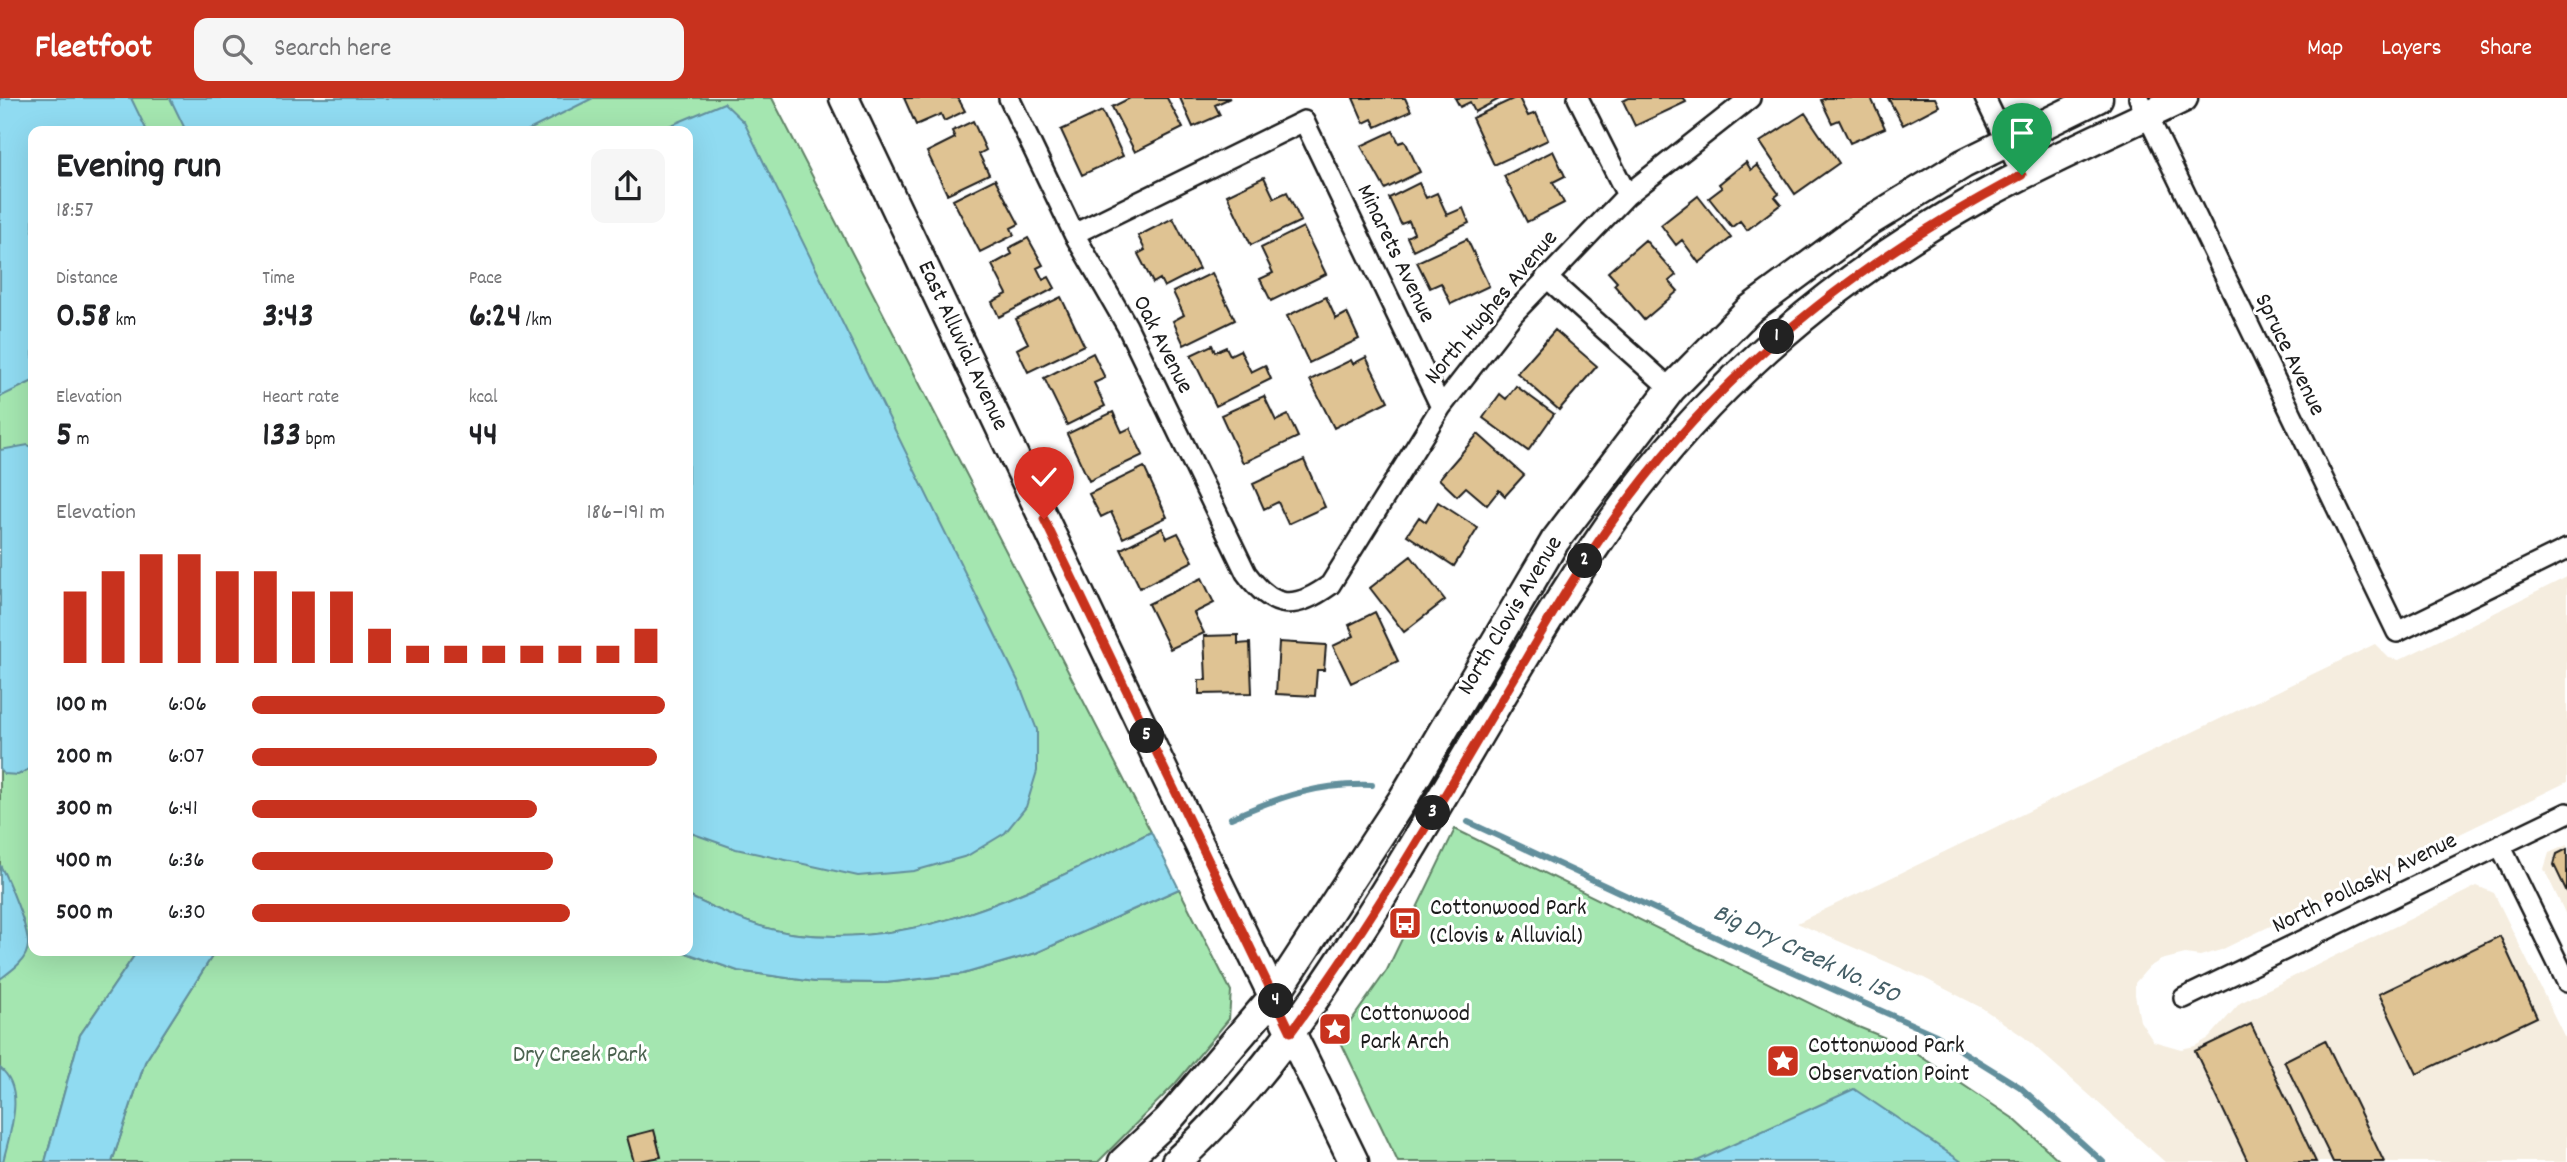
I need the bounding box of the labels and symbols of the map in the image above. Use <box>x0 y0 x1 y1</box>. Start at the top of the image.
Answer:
pin <box>1992 103 2052 175</box>
street label: Minarets Avenue <box>1347 179 1443 329</box>
street label: North Hughes Avenue <box>1417 223 1567 393</box>
street label: East Alluvial Avenue <box>908 255 1016 437</box>
street label: Spruce Avenue <box>2245 288 2333 422</box>
street label: Oak Avenue <box>1123 290 1201 400</box>
pin: 1 <box>1760 320 1795 354</box>
pin <box>1014 447 1074 519</box>
street label: North Clovis Avenue <box>1450 530 1572 702</box>
pin: 2 <box>1568 544 1602 578</box>
pin: 5 <box>1130 718 1164 754</box>
pin: 3 <box>1416 796 1450 830</box>
street label: North Pollasky Avenue <box>2267 824 2463 944</box>
place label: Cottonwood Park (Clovis & Alluvial) <box>1430 892 1586 954</box>
water label: Big Dry Creek No. 150 <box>1706 895 1907 1015</box>
bus stop icon: Cottonwood Park (Clovis & Alluvial) <box>1386 904 1424 942</box>
pin: 4 <box>1258 984 1294 1018</box>
place label: Cottonwood Park Arch <box>1360 998 1470 1060</box>
place icon: Cottonwood Park Arch <box>1316 1010 1354 1048</box>
place label: Cottonwood Park Observation Point <box>1808 1030 1970 1092</box>
park label: Dry Creek Park <box>513 1039 647 1073</box>
place icon: Cottonwood Park Observation Point <box>1764 1042 1802 1080</box>

